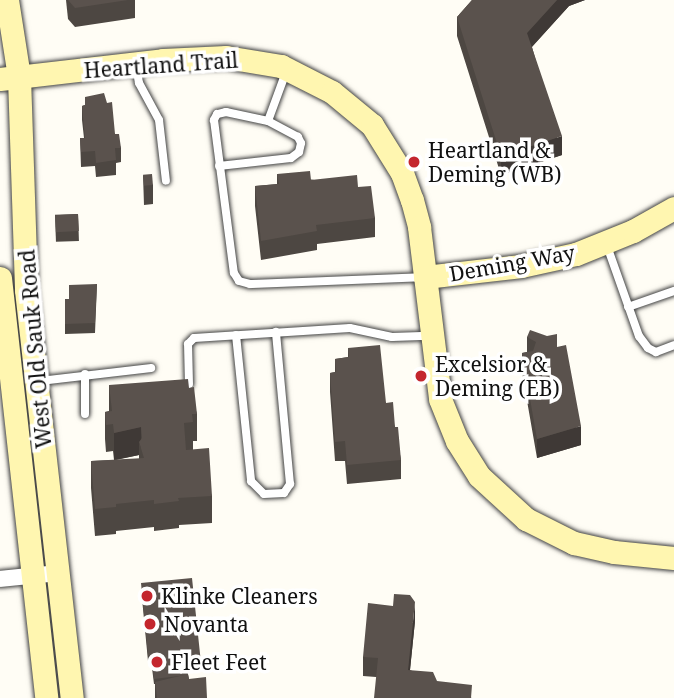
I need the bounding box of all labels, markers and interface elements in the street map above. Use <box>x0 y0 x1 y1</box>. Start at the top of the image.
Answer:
street label: Heartland Trail <box>83 47 239 83</box>
place label: Heartland & Deming (WB) <box>428 137 562 187</box>
marker: Heartland & Deming (WB) <box>406 154 422 170</box>
street label: Deming Way <box>447 240 577 286</box>
street label: West Old Sauk Road <box>14 248 56 450</box>
place label: Excelsior & Deming (EB) <box>435 351 560 401</box>
marker: Excelsior & Deming (EB) <box>413 368 429 384</box>
place label: Klinke Cleaners <box>161 583 318 609</box>
marker: Klinke Cleaners <box>139 588 155 604</box>
place label: Novanta <box>164 611 249 637</box>
marker: Novanta <box>142 616 158 632</box>
place label: Fleet Feet <box>171 649 267 675</box>
marker: Fleet Feet <box>149 654 165 670</box>

